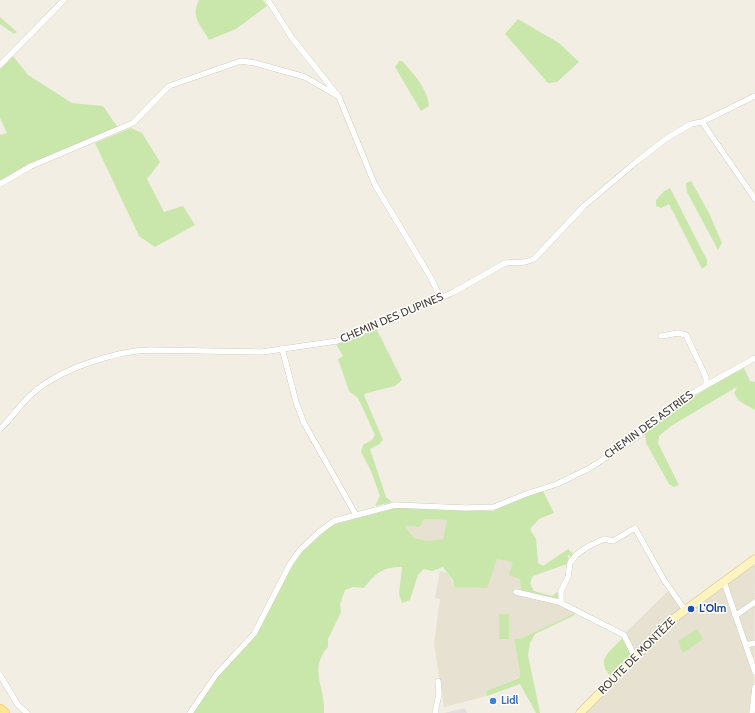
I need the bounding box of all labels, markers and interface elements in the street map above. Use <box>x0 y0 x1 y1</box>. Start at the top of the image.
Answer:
street label: CHEMIN DES DUPINES <box>338 290 446 346</box>
street label: CHEMIN DES ASTRIES <box>602 388 696 462</box>
place label: L'Olm <box>699 602 726 616</box>
marker: L'Olm <box>686 604 696 614</box>
street label: ROUTE DE MONTÈZE <box>596 615 678 697</box>
place label: Lidl <box>501 694 518 708</box>
marker: Lidl <box>488 696 498 706</box>

